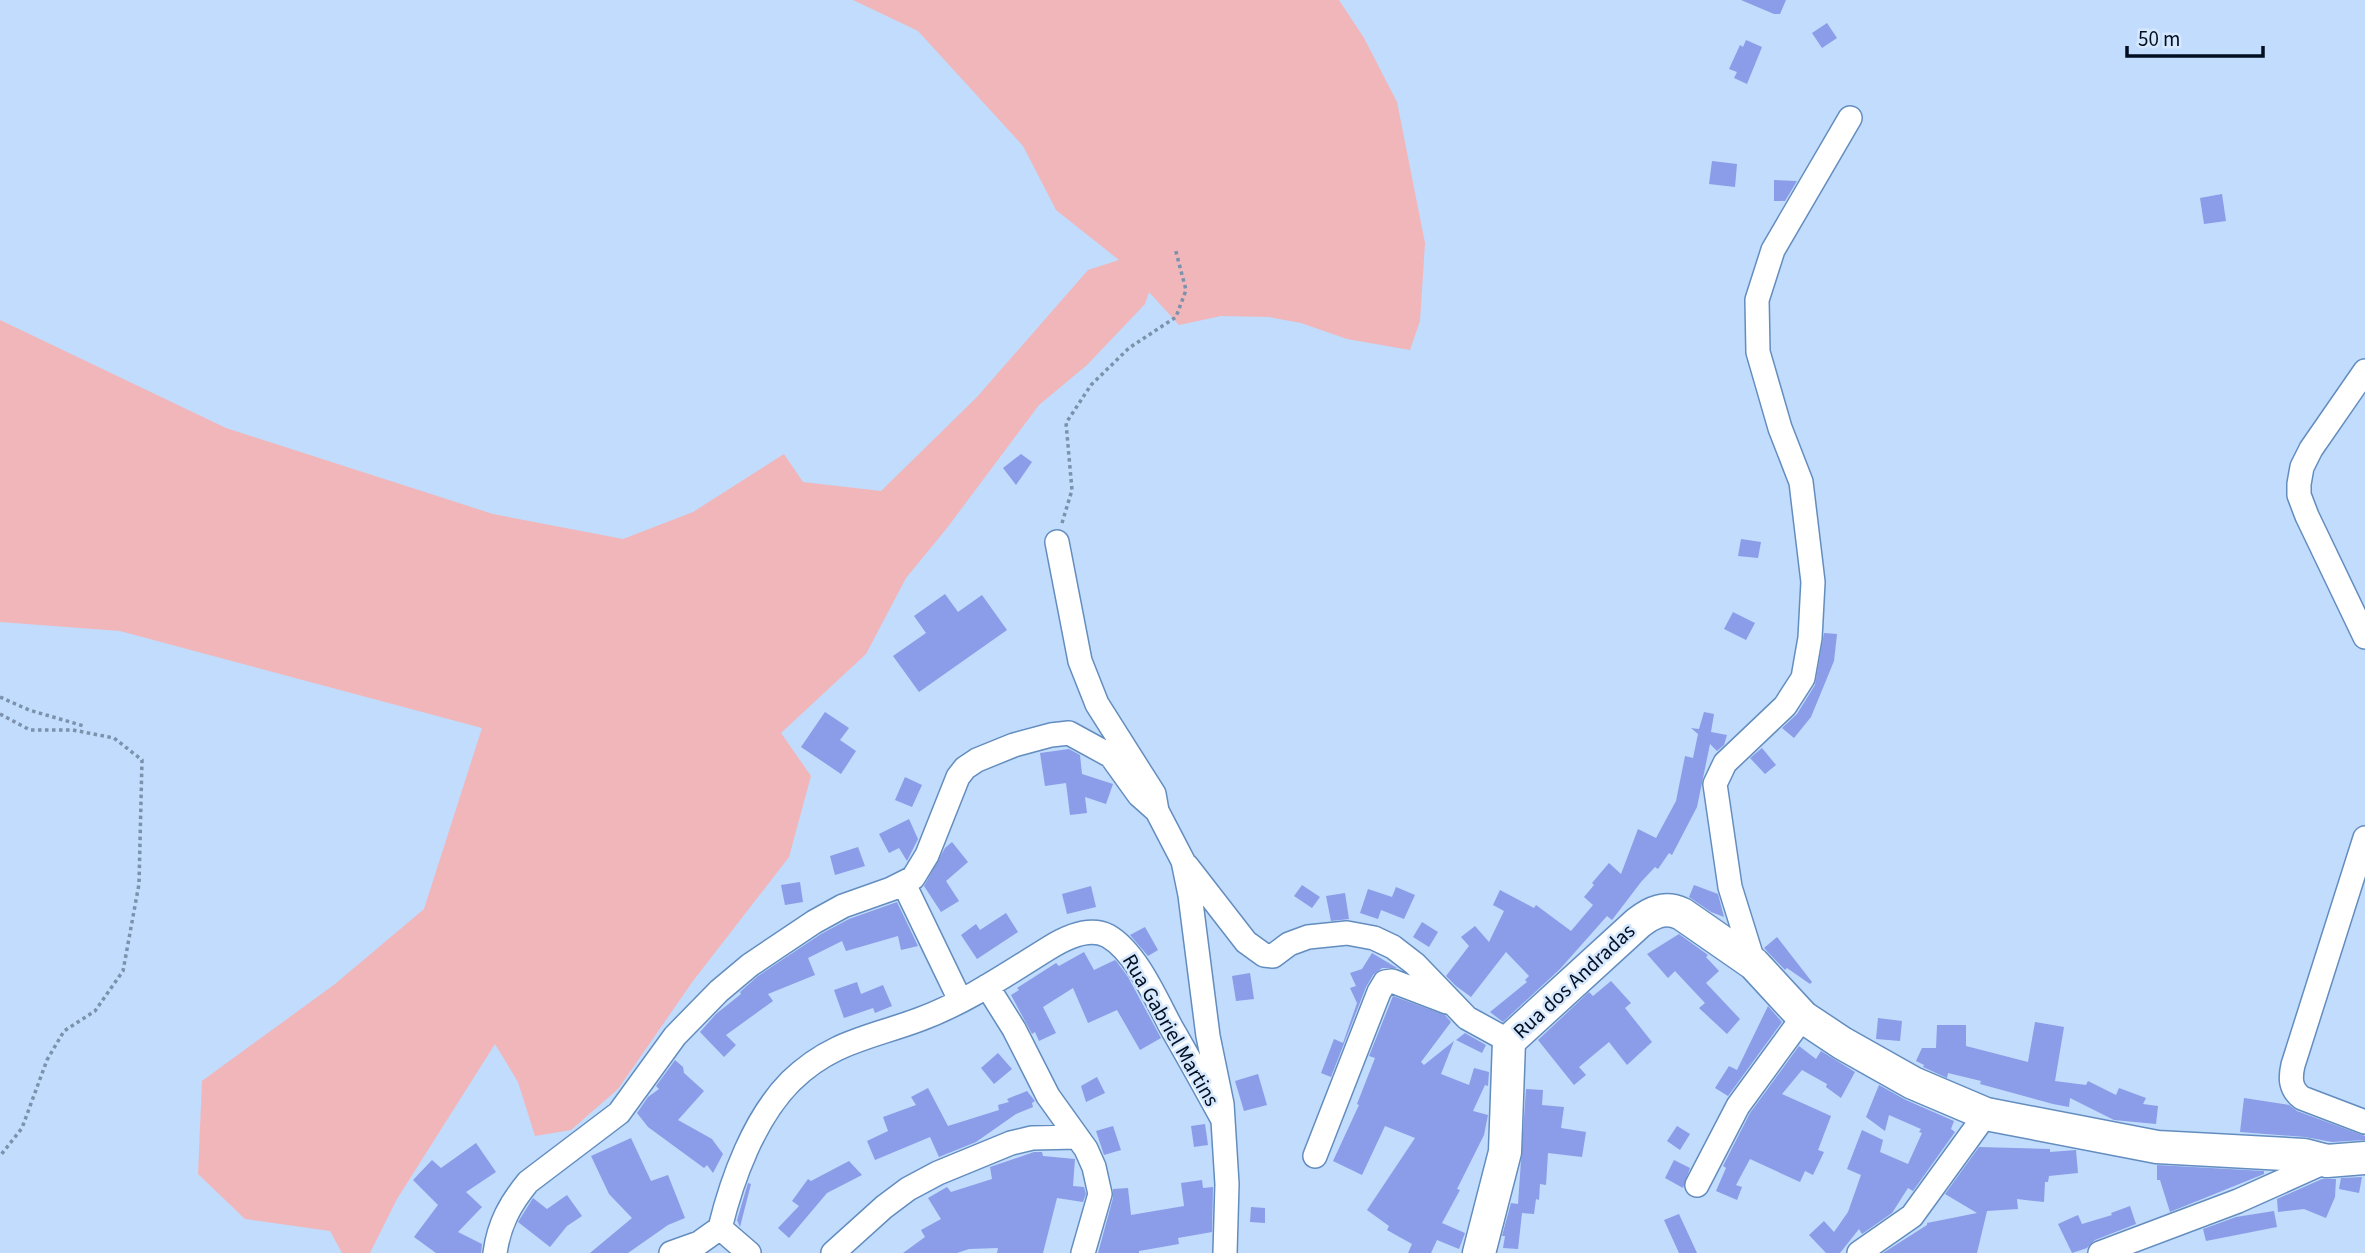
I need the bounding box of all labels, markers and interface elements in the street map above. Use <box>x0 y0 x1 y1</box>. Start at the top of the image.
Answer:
scale bar <box>2127 14 2264 58</box>
text: 50 m <box>2138 24 2180 54</box>
street label: Rua dos Andradas <box>1506 916 1642 1046</box>
street label: Rua Gabriel Martins <box>1115 948 1227 1112</box>

